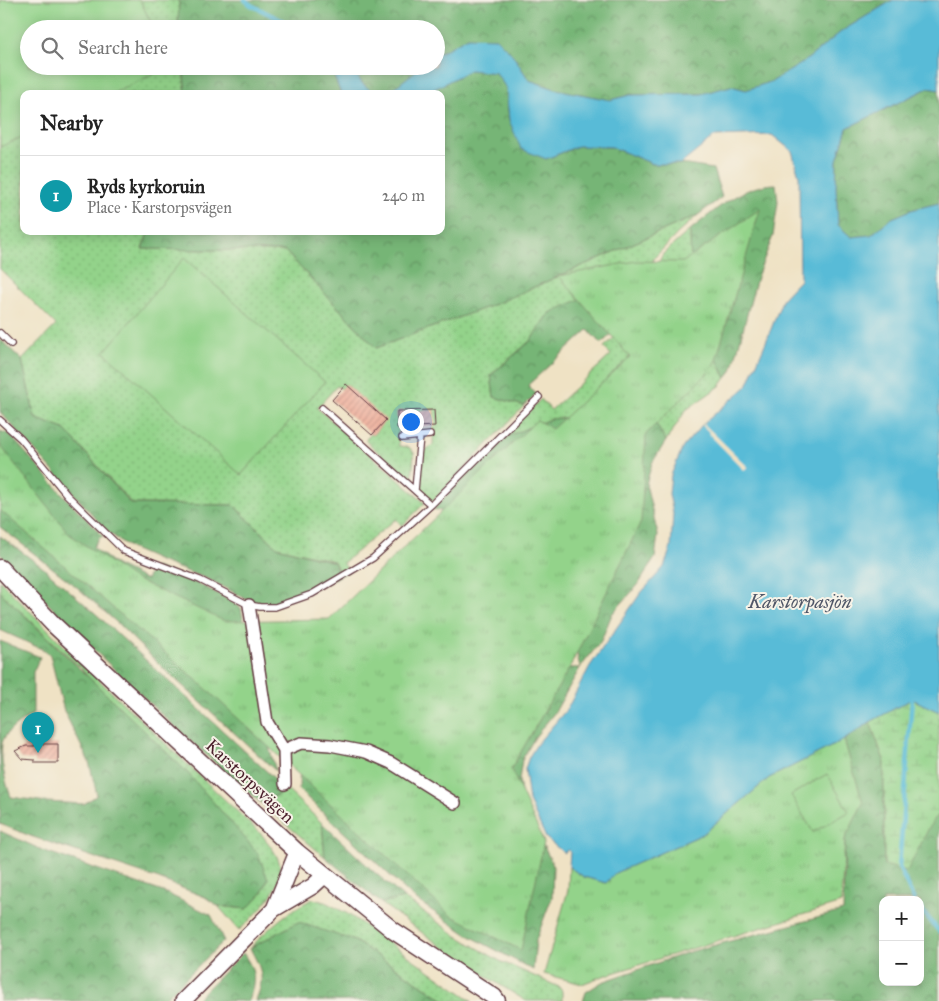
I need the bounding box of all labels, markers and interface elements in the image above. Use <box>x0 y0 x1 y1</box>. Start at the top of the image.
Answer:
search box <box>20 20 445 75</box>
icon: search <box>38 34 66 62</box>
text: Search here <box>78 36 168 59</box>
text: Nearby <box>40 110 103 136</box>
text: Ryds kyrkoruin <box>87 175 205 198</box>
text: 1 <box>53 186 59 205</box>
text: 240 m <box>382 186 425 205</box>
text: Place · Karstorpsvägen <box>87 198 232 217</box>
your location <box>398 409 424 435</box>
water label: Karstorpasjön <box>748 590 852 614</box>
pin: 1 <box>22 712 54 753</box>
street label: Karstorpsvägen <box>200 734 299 829</box>
map controls <box>879 896 924 986</box>
button: + <box>879 896 924 941</box>
button: − <box>879 941 924 986</box>

